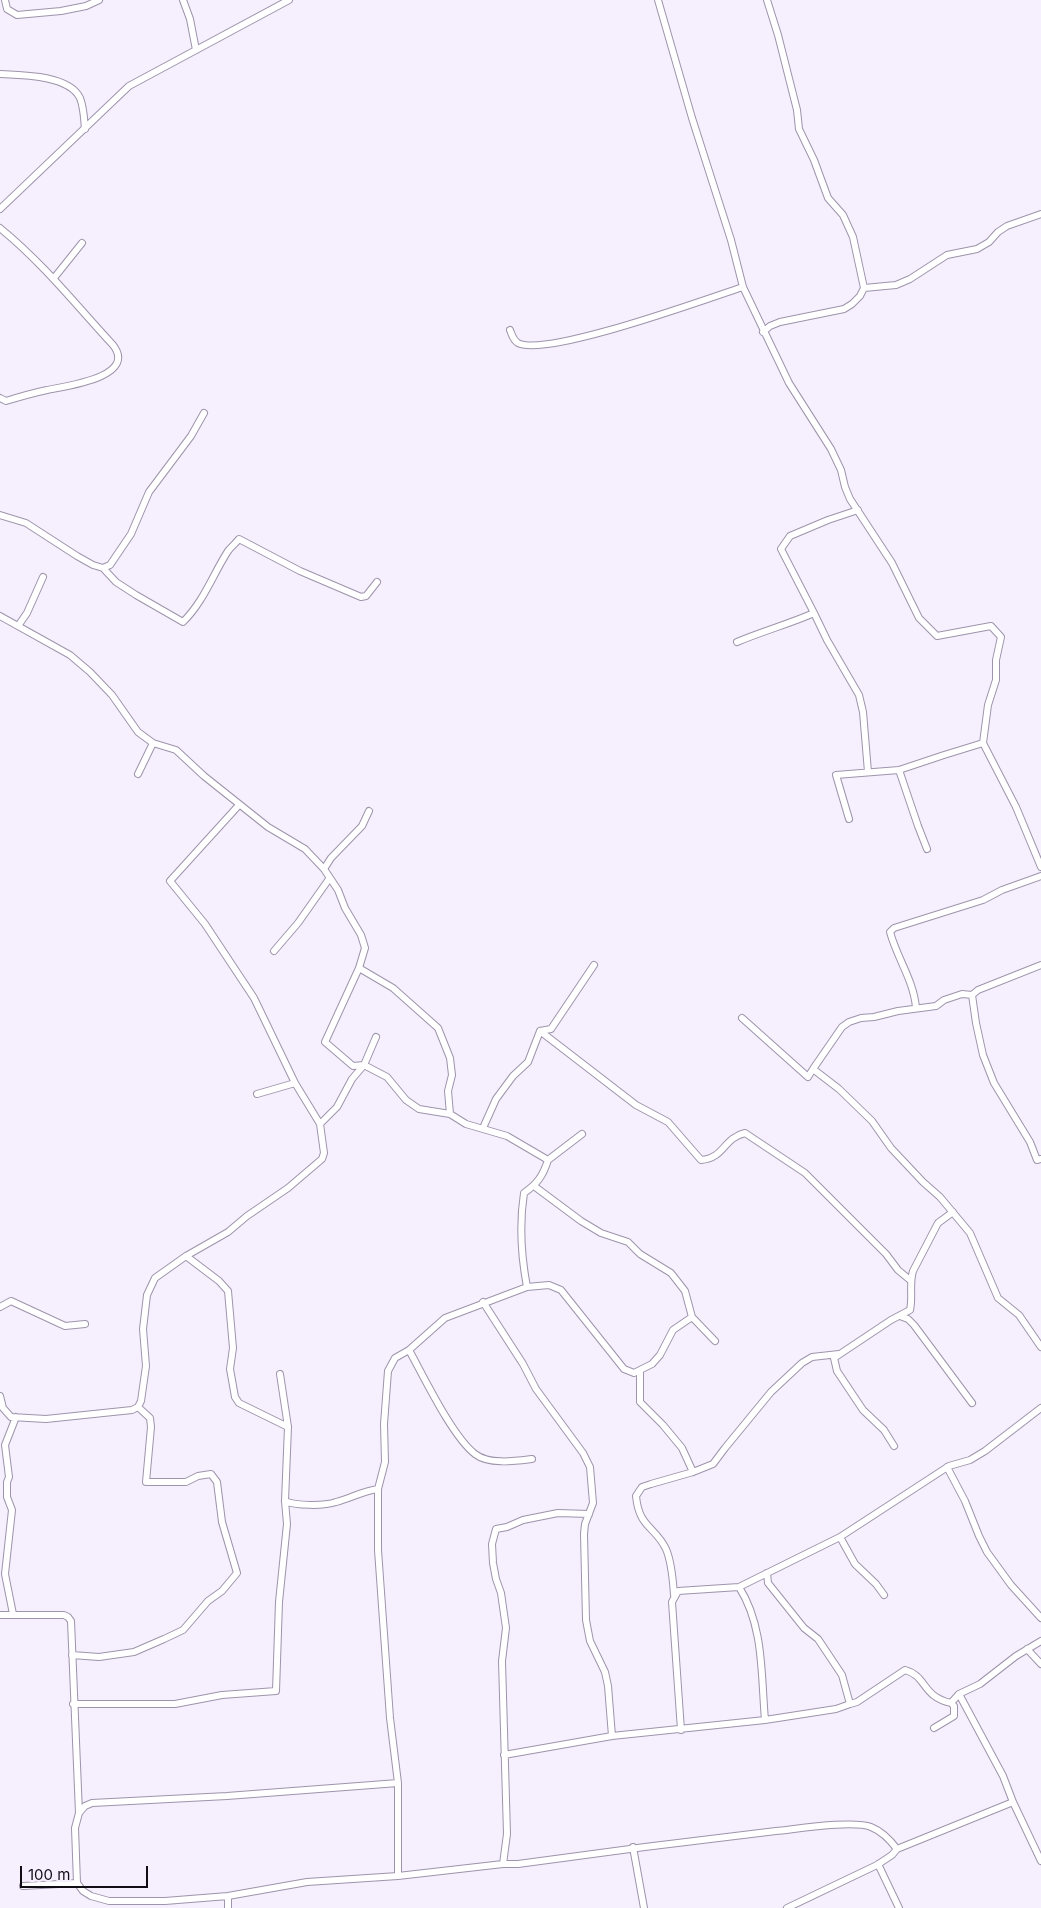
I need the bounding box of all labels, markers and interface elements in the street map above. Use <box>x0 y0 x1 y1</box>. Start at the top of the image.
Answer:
scale bar <box>22 1856 150 1888</box>
text: 100 m <box>28 1865 70 1884</box>

